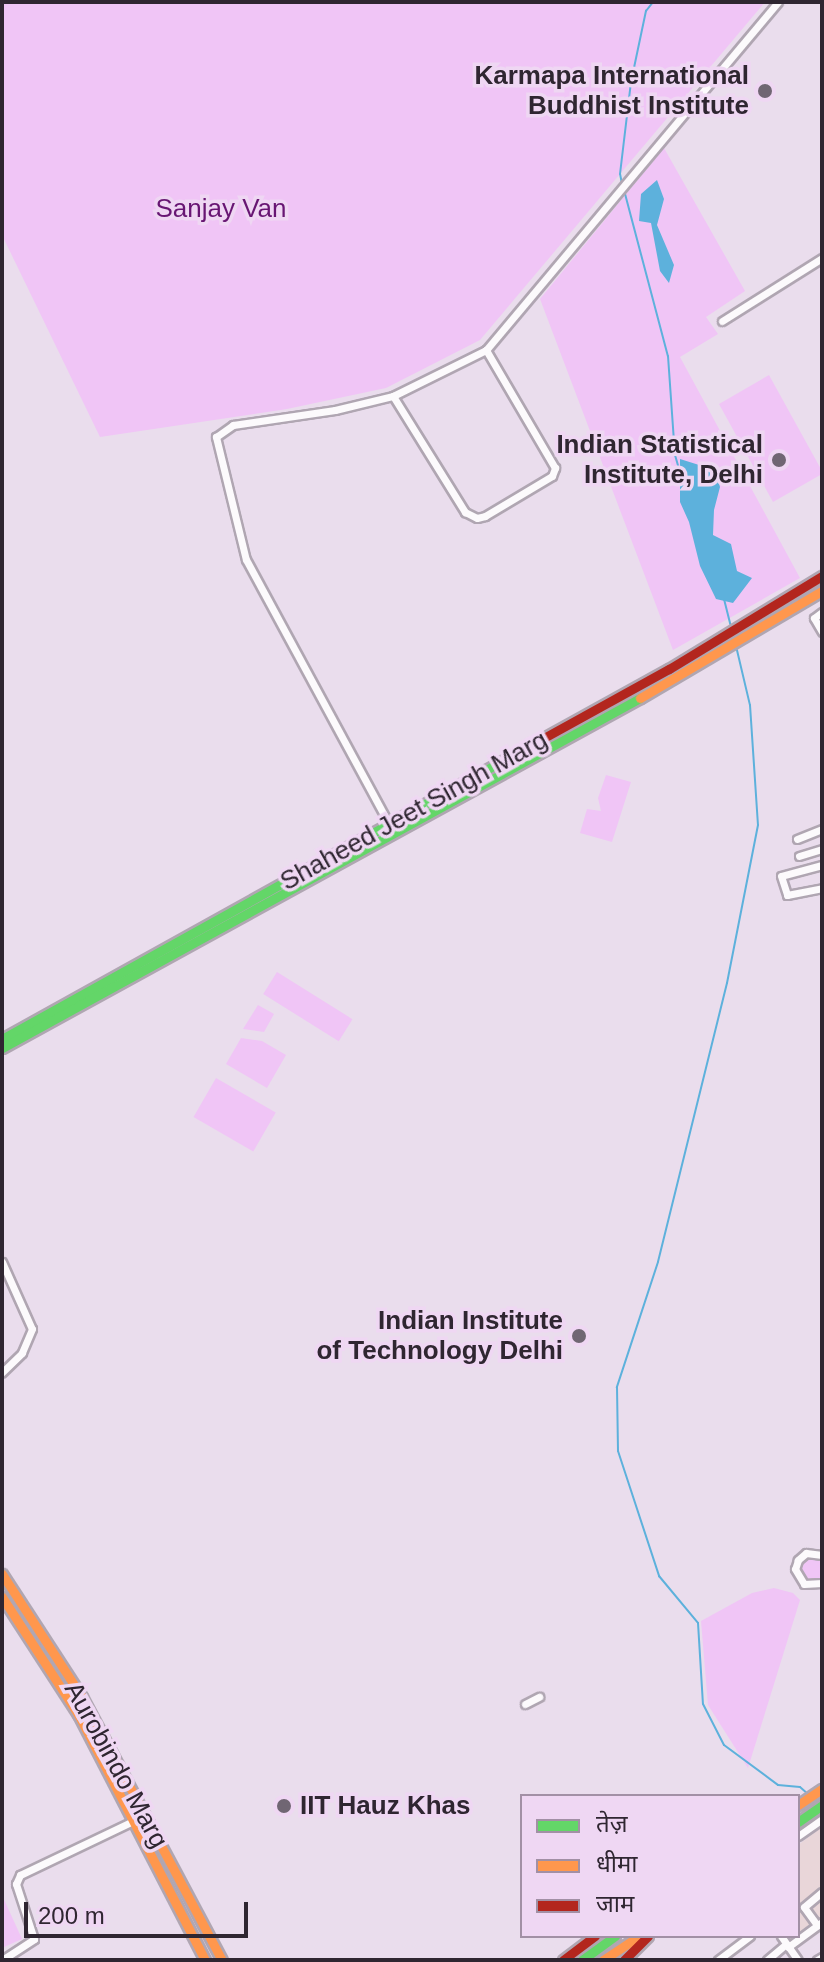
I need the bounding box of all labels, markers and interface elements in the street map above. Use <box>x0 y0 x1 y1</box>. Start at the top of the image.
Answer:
place label: Karmapa International Buddhist Institute <box>474 60 749 122</box>
marker: Karmapa International Buddhist Institute <box>756 82 774 100</box>
park label: Sanjay Van <box>155 193 287 225</box>
place label: Indian Statistical Institute, Delhi <box>556 429 763 490</box>
marker: Indian Statistical Institute, Delhi <box>770 451 788 469</box>
street label: Shaheed Jeet Singh Marg <box>275 724 553 898</box>
place label: Indian Institute of Technology Delhi <box>316 1305 563 1366</box>
marker: Indian Institute of Technology Delhi <box>570 1327 588 1345</box>
street label: Aurobindo Marg <box>58 1677 174 1853</box>
place label: IIT Hauz Khas <box>300 1790 470 1822</box>
legend <box>520 1794 800 1938</box>
marker: IIT Hauz Khas <box>275 1797 293 1815</box>
text: तेज़ <box>596 1810 628 1837</box>
text: धीमा <box>596 1850 638 1877</box>
scale bar <box>28 1886 252 1936</box>
text: जाम <box>596 1890 634 1917</box>
text: 200 m <box>38 1902 105 1929</box>

